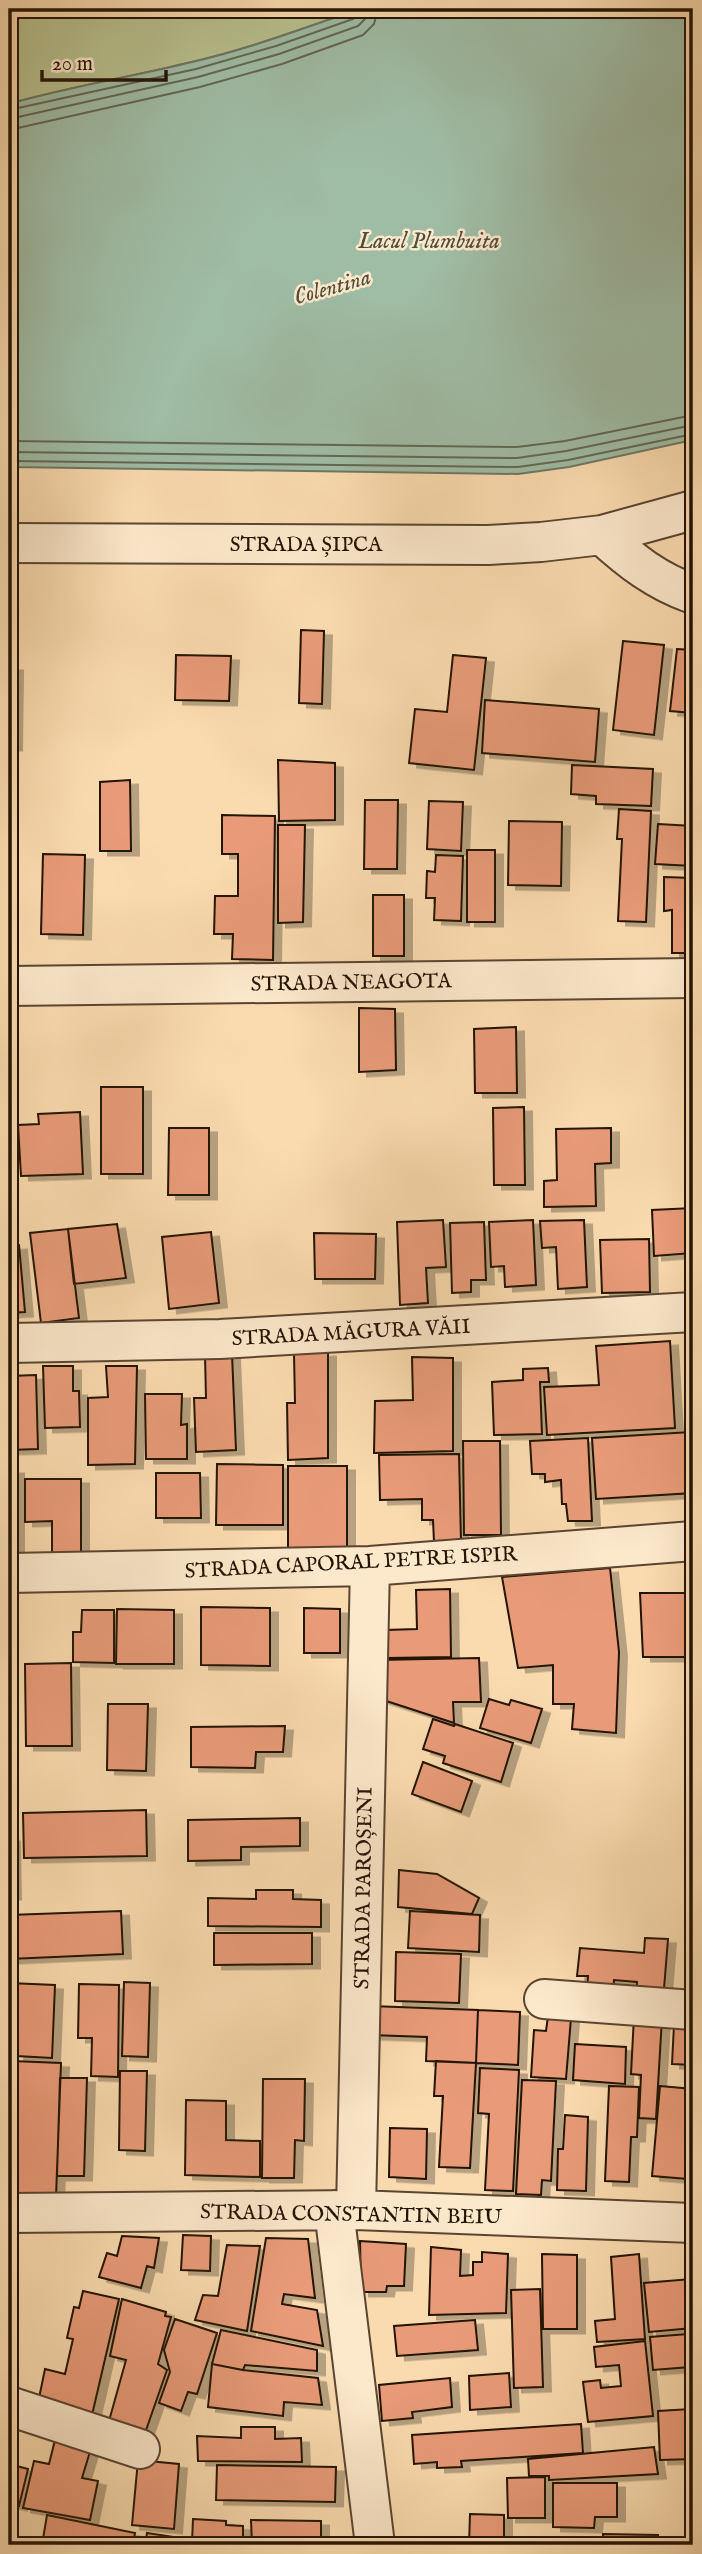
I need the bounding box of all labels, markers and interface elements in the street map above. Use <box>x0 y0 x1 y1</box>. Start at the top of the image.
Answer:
scale bar <box>42 38 166 82</box>
text: 20 m <box>52 51 93 78</box>
water label: Lacul Plumbuita <box>357 227 500 256</box>
water label: Colentina <box>291 263 374 312</box>
street label: STRADA ȘIPCA <box>230 532 383 559</box>
street label: STRADA NEAGOTA <box>250 968 453 999</box>
street label: STRADA MĂGURA VĂII <box>231 1313 471 1353</box>
street label: STRADA CAPORAL PETRE ISPIR <box>184 1541 519 1586</box>
street label: STRADA PAROȘENI <box>349 1787 380 1990</box>
street label: STRADA CONSTANTIN BEIU <box>200 2199 502 2232</box>

